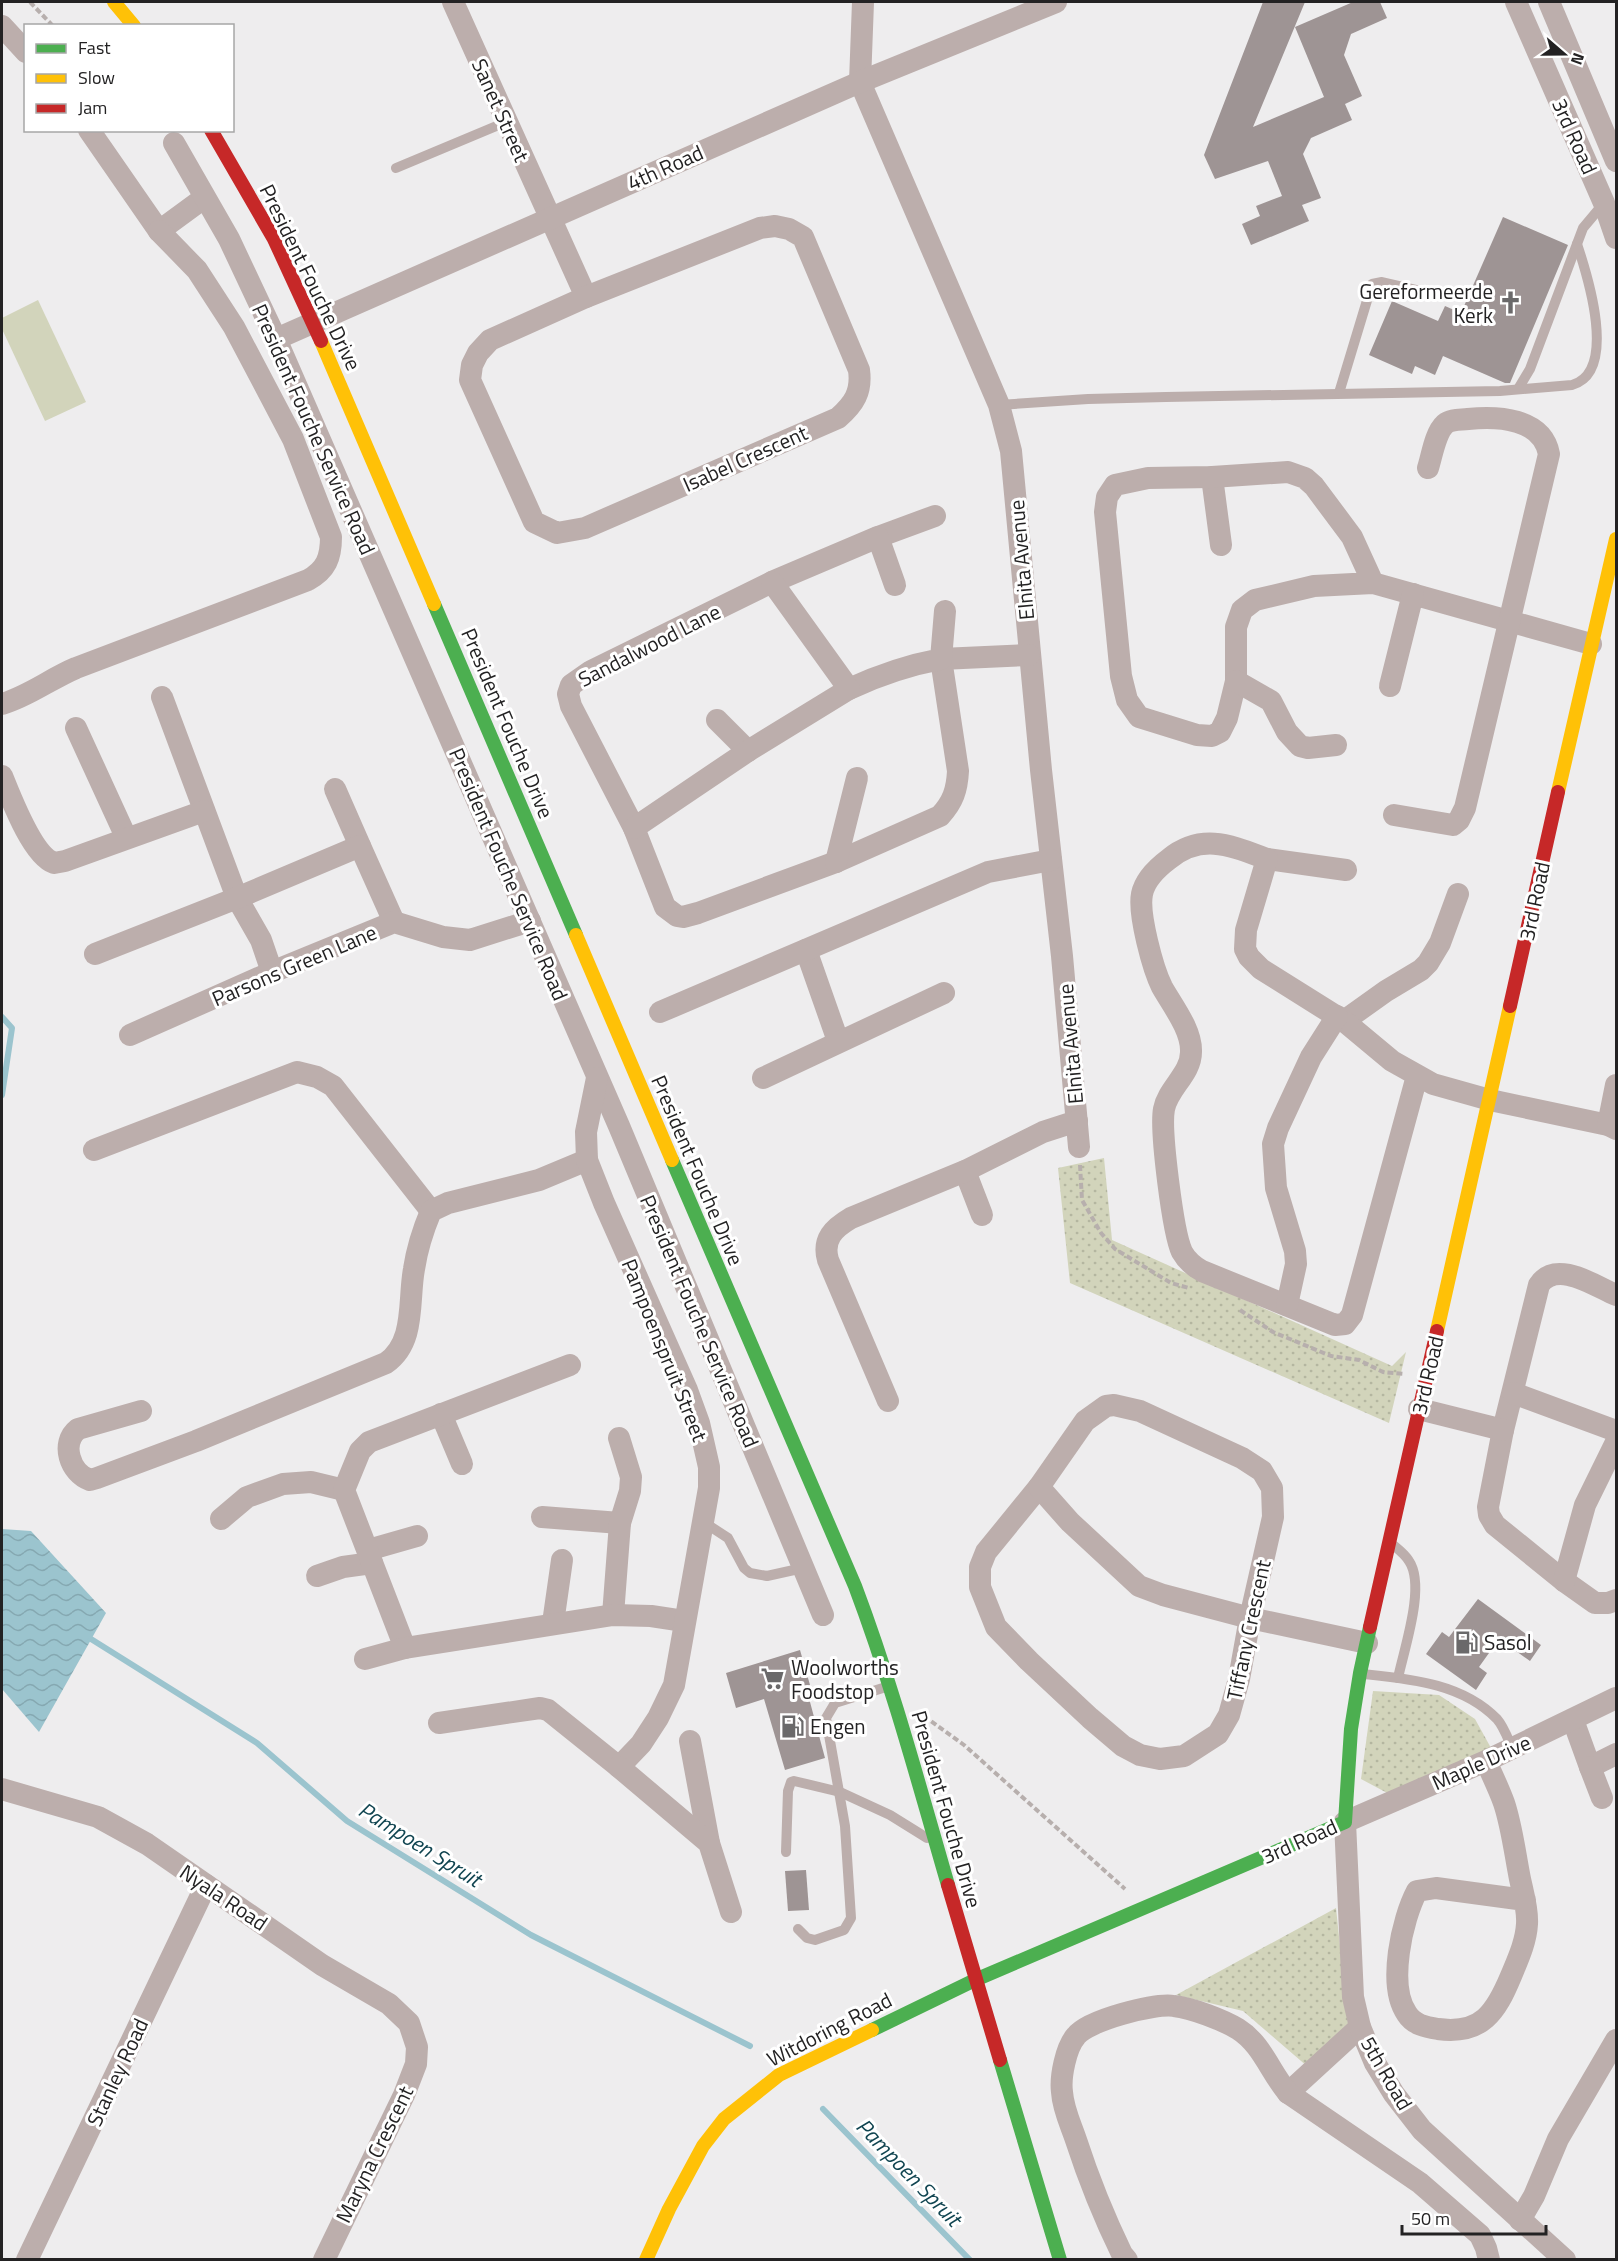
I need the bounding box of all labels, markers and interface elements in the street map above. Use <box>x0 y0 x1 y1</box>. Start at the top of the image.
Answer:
legend <box>24 24 234 132</box>
north arrow <box>1534 24 1594 84</box>
text: Fast <box>78 34 111 61</box>
text: N <box>1565 50 1591 68</box>
street label: Sanet Street <box>464 53 538 167</box>
text: Slow <box>78 64 115 91</box>
street label: 3rd Road <box>1544 93 1606 179</box>
text: Jam <box>78 94 107 121</box>
street label: 4th Road <box>622 136 708 198</box>
street label: President Fouche Drive <box>252 178 370 376</box>
place label: Gereformeerde Kerk <box>1359 275 1493 331</box>
church icon: Gereformeerde Kerk <box>1498 290 1524 316</box>
street label: President Fouche Service Road <box>244 298 384 560</box>
street label: Isabel Crescent <box>677 416 813 500</box>
street label: Elnita Avenue <box>1000 499 1042 621</box>
street label: Sandalwood Lane <box>572 595 726 695</box>
street label: President Fouche Drive <box>453 623 563 823</box>
street label: President Fouche Service Road <box>441 743 577 1005</box>
street label: 3rd Road <box>1510 859 1558 943</box>
street label: Parsons Green Lane <box>207 916 381 1014</box>
street label: Elnita Avenue <box>1049 983 1091 1105</box>
street label: President Fouche Drive <box>643 1070 753 1270</box>
street label: President Fouche Service Road <box>632 1190 768 1452</box>
street label: Pampoenspruit Street <box>614 1254 716 1447</box>
street label: 3rd Road <box>1402 1332 1452 1418</box>
street label: Tiffany Crescent <box>1217 1556 1279 1703</box>
place label: Sasol <box>1484 1626 1532 1658</box>
fuel station icon: Sasol <box>1453 1629 1479 1655</box>
place label: Woolworths Foodstop <box>791 1651 899 1707</box>
supermarket icon: Woolworths Foodstop <box>760 1666 786 1692</box>
street label: President Fouche Drive <box>904 1707 990 1911</box>
place label: Engen <box>810 1710 866 1742</box>
fuel station icon: Engen <box>779 1713 805 1739</box>
street label: Maple Drive <box>1426 1726 1536 1798</box>
water label: Pampoen Spruit <box>352 1793 491 1897</box>
street label: 3rd Road <box>1256 1810 1342 1872</box>
street label: Nyala Road <box>174 1856 274 1938</box>
street label: Witdoring Road <box>761 1984 897 2074</box>
street label: Stanley Road <box>78 2013 156 2131</box>
street label: 5th Road <box>1353 2030 1421 2116</box>
street label: Maryna Crescent <box>327 2079 421 2228</box>
water label: Pampoen Spruit <box>848 2110 972 2236</box>
scale bar <box>1402 2198 1546 2236</box>
text: 50 m <box>1411 2205 1450 2232</box>

